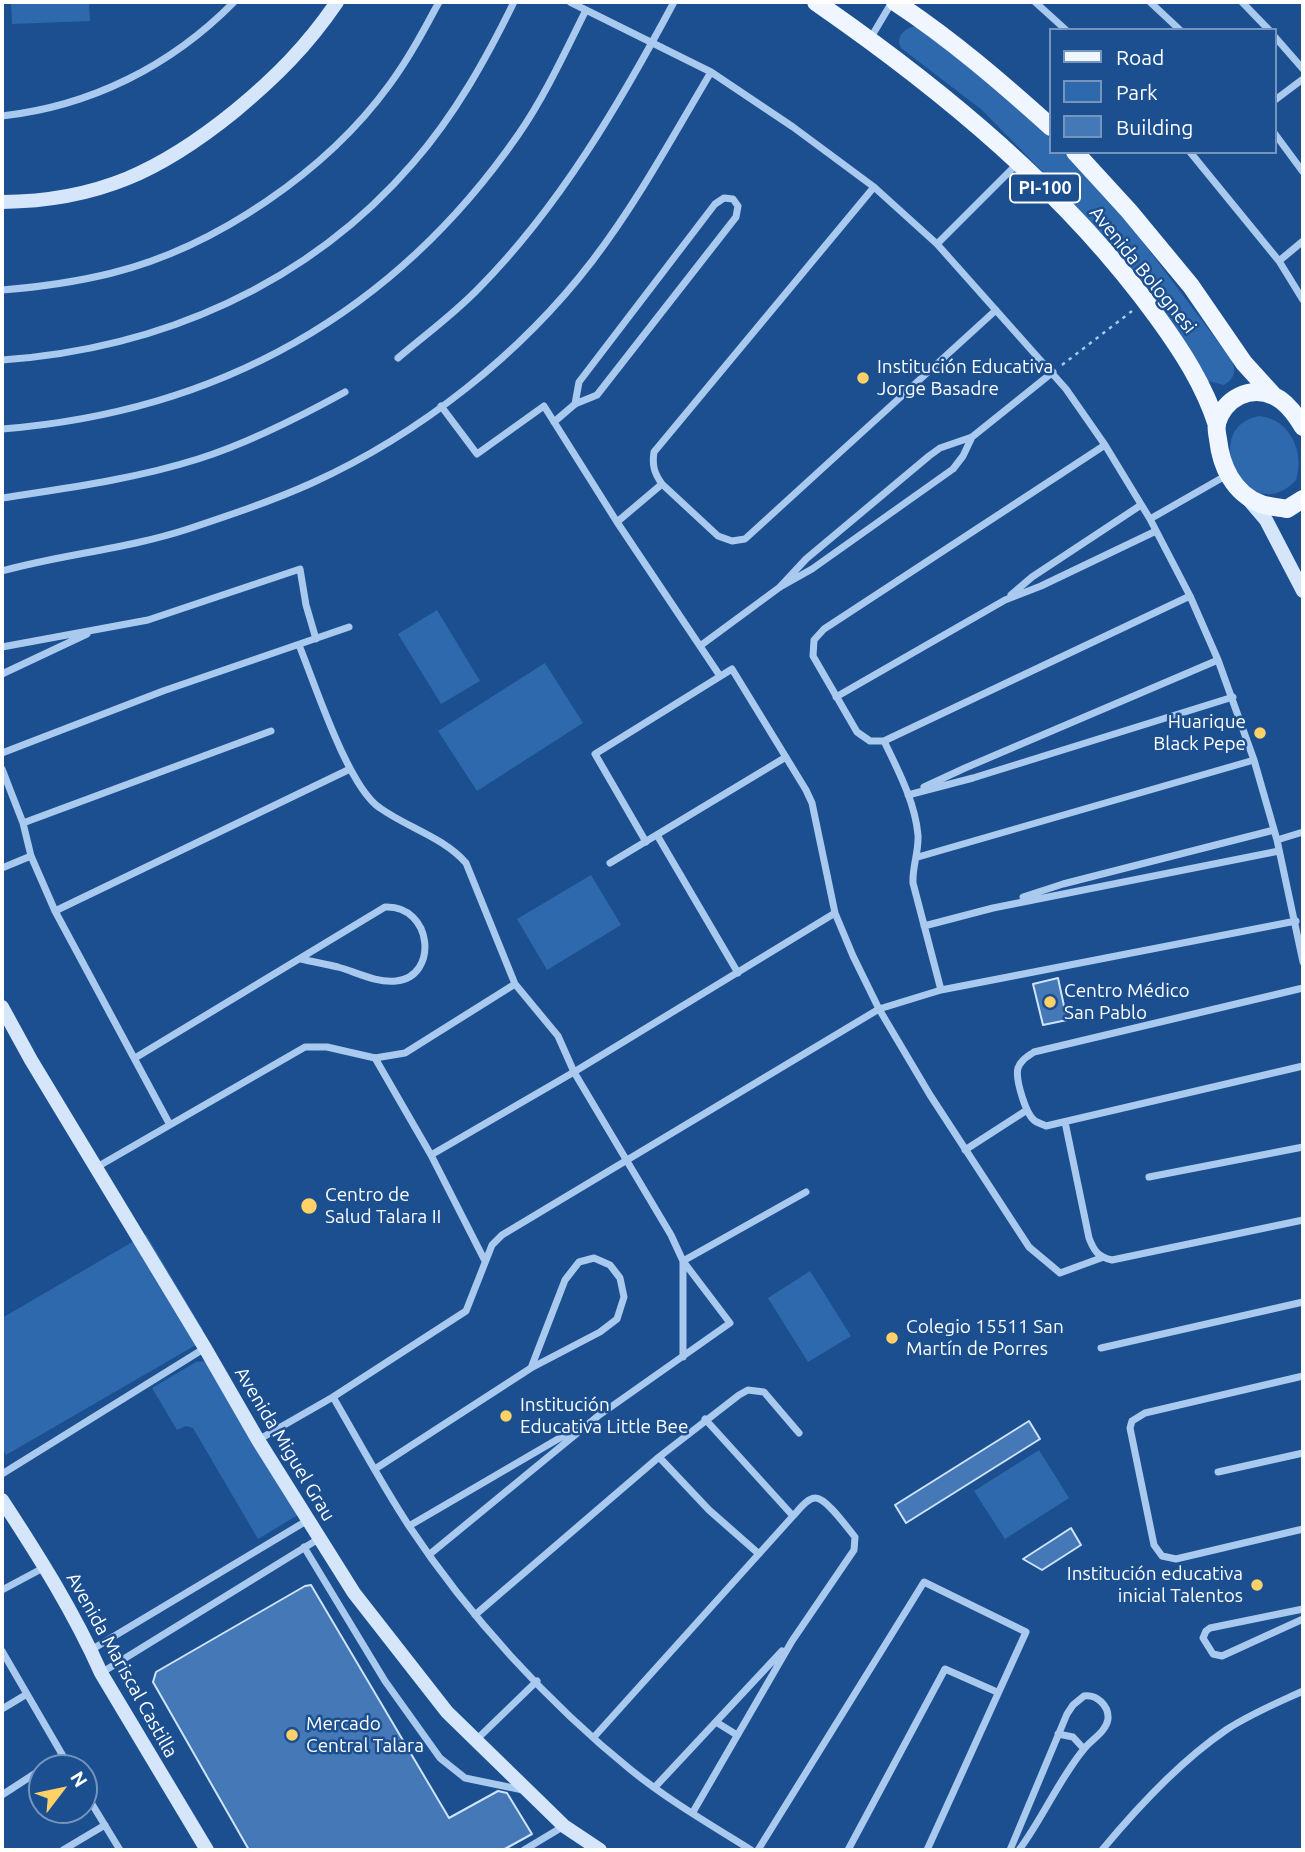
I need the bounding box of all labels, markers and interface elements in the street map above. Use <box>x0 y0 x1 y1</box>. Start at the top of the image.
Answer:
legend <box>1050 28 1277 154</box>
text: Road <box>1116 45 1164 69</box>
text: Park <box>1116 80 1158 104</box>
text: Building <box>1116 115 1193 139</box>
road number: PI-100 <box>1010 174 1080 202</box>
street label: Avenida Bolognesi <box>1085 202 1201 338</box>
place label: Institución Educativa Jorge Basadre <box>877 356 1053 400</box>
marker: Institución Educativa Jorge Basadre <box>855 370 871 386</box>
place label: Huarique Black Pepe <box>1153 711 1246 755</box>
marker: Huarique Black Pepe <box>1252 725 1268 741</box>
place label: Centro Médico San Pablo <box>1064 980 1190 1024</box>
marker: Centro Médico San Pablo <box>1042 994 1058 1010</box>
place label: Centro de Salud Talara II <box>325 1184 441 1228</box>
marker: Centro de Salud Talara II <box>299 1196 319 1216</box>
place label: Colegio 15511 San Martín de Porres <box>906 1316 1064 1360</box>
marker: Colegio 15511 San Martín de Porres <box>884 1330 900 1346</box>
street label: Avenida Miguel Grau <box>230 1363 340 1525</box>
place label: Institución Educativa Little Bee <box>520 1394 688 1438</box>
marker: Institución Educativa Little Bee <box>498 1408 514 1424</box>
place label: Institución educativa inicial Talentos <box>1067 1563 1243 1607</box>
street label: Avenida Mariscal Castilla <box>62 1568 182 1762</box>
marker: Institución educativa inicial Talentos <box>1249 1577 1265 1593</box>
place label: Mercado Central Talara <box>306 1713 424 1757</box>
marker: Mercado Central Talara <box>284 1727 300 1743</box>
north arrow <box>28 1754 98 1824</box>
text: N <box>66 1767 92 1791</box>

